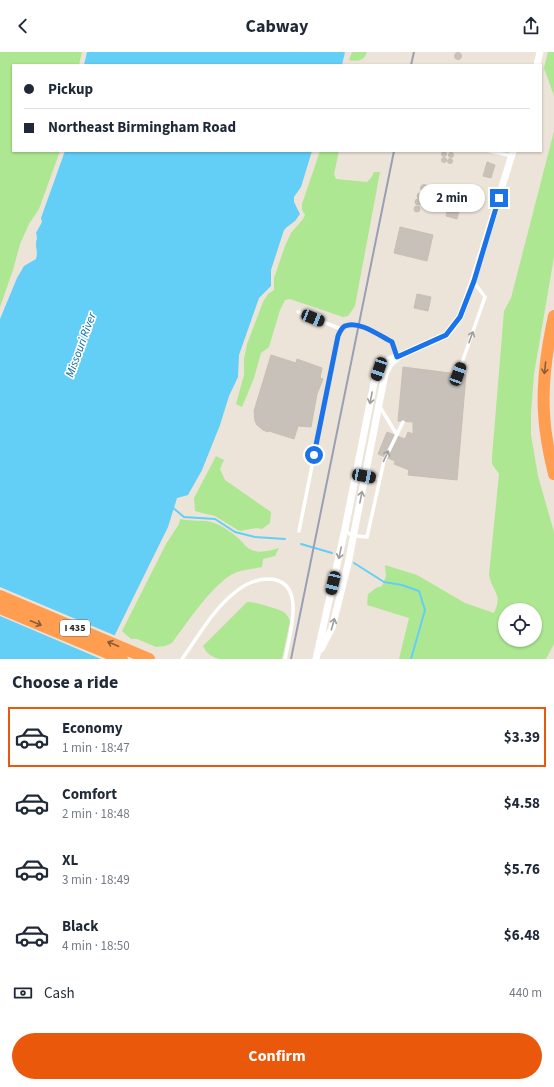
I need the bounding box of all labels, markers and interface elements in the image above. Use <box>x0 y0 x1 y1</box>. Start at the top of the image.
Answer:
text: Cabway <box>246 14 308 39</box>
icon: back <box>12 15 34 37</box>
icon: share <box>520 15 542 37</box>
text: Pickup <box>48 79 93 100</box>
text: Northeast Birmingham Road <box>48 117 236 138</box>
callout: 2 min <box>419 184 485 212</box>
text: 2 min <box>436 189 468 207</box>
route end <box>490 189 508 207</box>
car <box>300 308 326 328</box>
water label: Missouri River <box>61 310 101 380</box>
one-way arrow <box>467 332 475 344</box>
car <box>369 356 389 382</box>
car <box>448 361 468 387</box>
one-way arrow <box>542 361 549 374</box>
one-way arrow <box>367 392 375 405</box>
route start <box>305 446 323 464</box>
one-way arrow <box>383 451 390 463</box>
car <box>351 468 377 484</box>
one-way arrow <box>357 491 365 504</box>
one-way arrow <box>335 546 343 559</box>
car <box>324 570 342 596</box>
map controls <box>498 603 542 647</box>
button: locate <box>498 603 542 647</box>
one-way arrow <box>330 617 337 630</box>
one-way arrow <box>29 619 41 627</box>
road number: I 435 <box>60 620 90 636</box>
one-way arrow <box>108 640 120 647</box>
text: Choose a ride <box>12 670 118 695</box>
text: Economy <box>62 718 123 739</box>
icon: car <box>14 719 50 755</box>
text: $3.39 <box>504 727 540 748</box>
text: 1 min · 18:47 <box>62 739 130 757</box>
text: Comfort <box>62 784 117 805</box>
icon: car <box>14 785 50 821</box>
text: $4.58 <box>504 793 540 814</box>
text: 2 min · 18:48 <box>62 805 130 823</box>
text: XL <box>62 850 78 871</box>
icon: car <box>14 851 50 887</box>
text: $5.76 <box>504 859 540 880</box>
text: 3 min · 18:49 <box>62 871 130 889</box>
text: Black <box>62 916 99 937</box>
icon: car <box>14 917 50 953</box>
text: $6.48 <box>504 925 540 946</box>
text: 4 min · 18:50 <box>62 937 130 955</box>
icon: cash <box>12 982 34 1004</box>
text: Cash <box>44 983 75 1004</box>
text: 440 m <box>509 984 542 1002</box>
button: Confirm <box>12 1033 542 1079</box>

